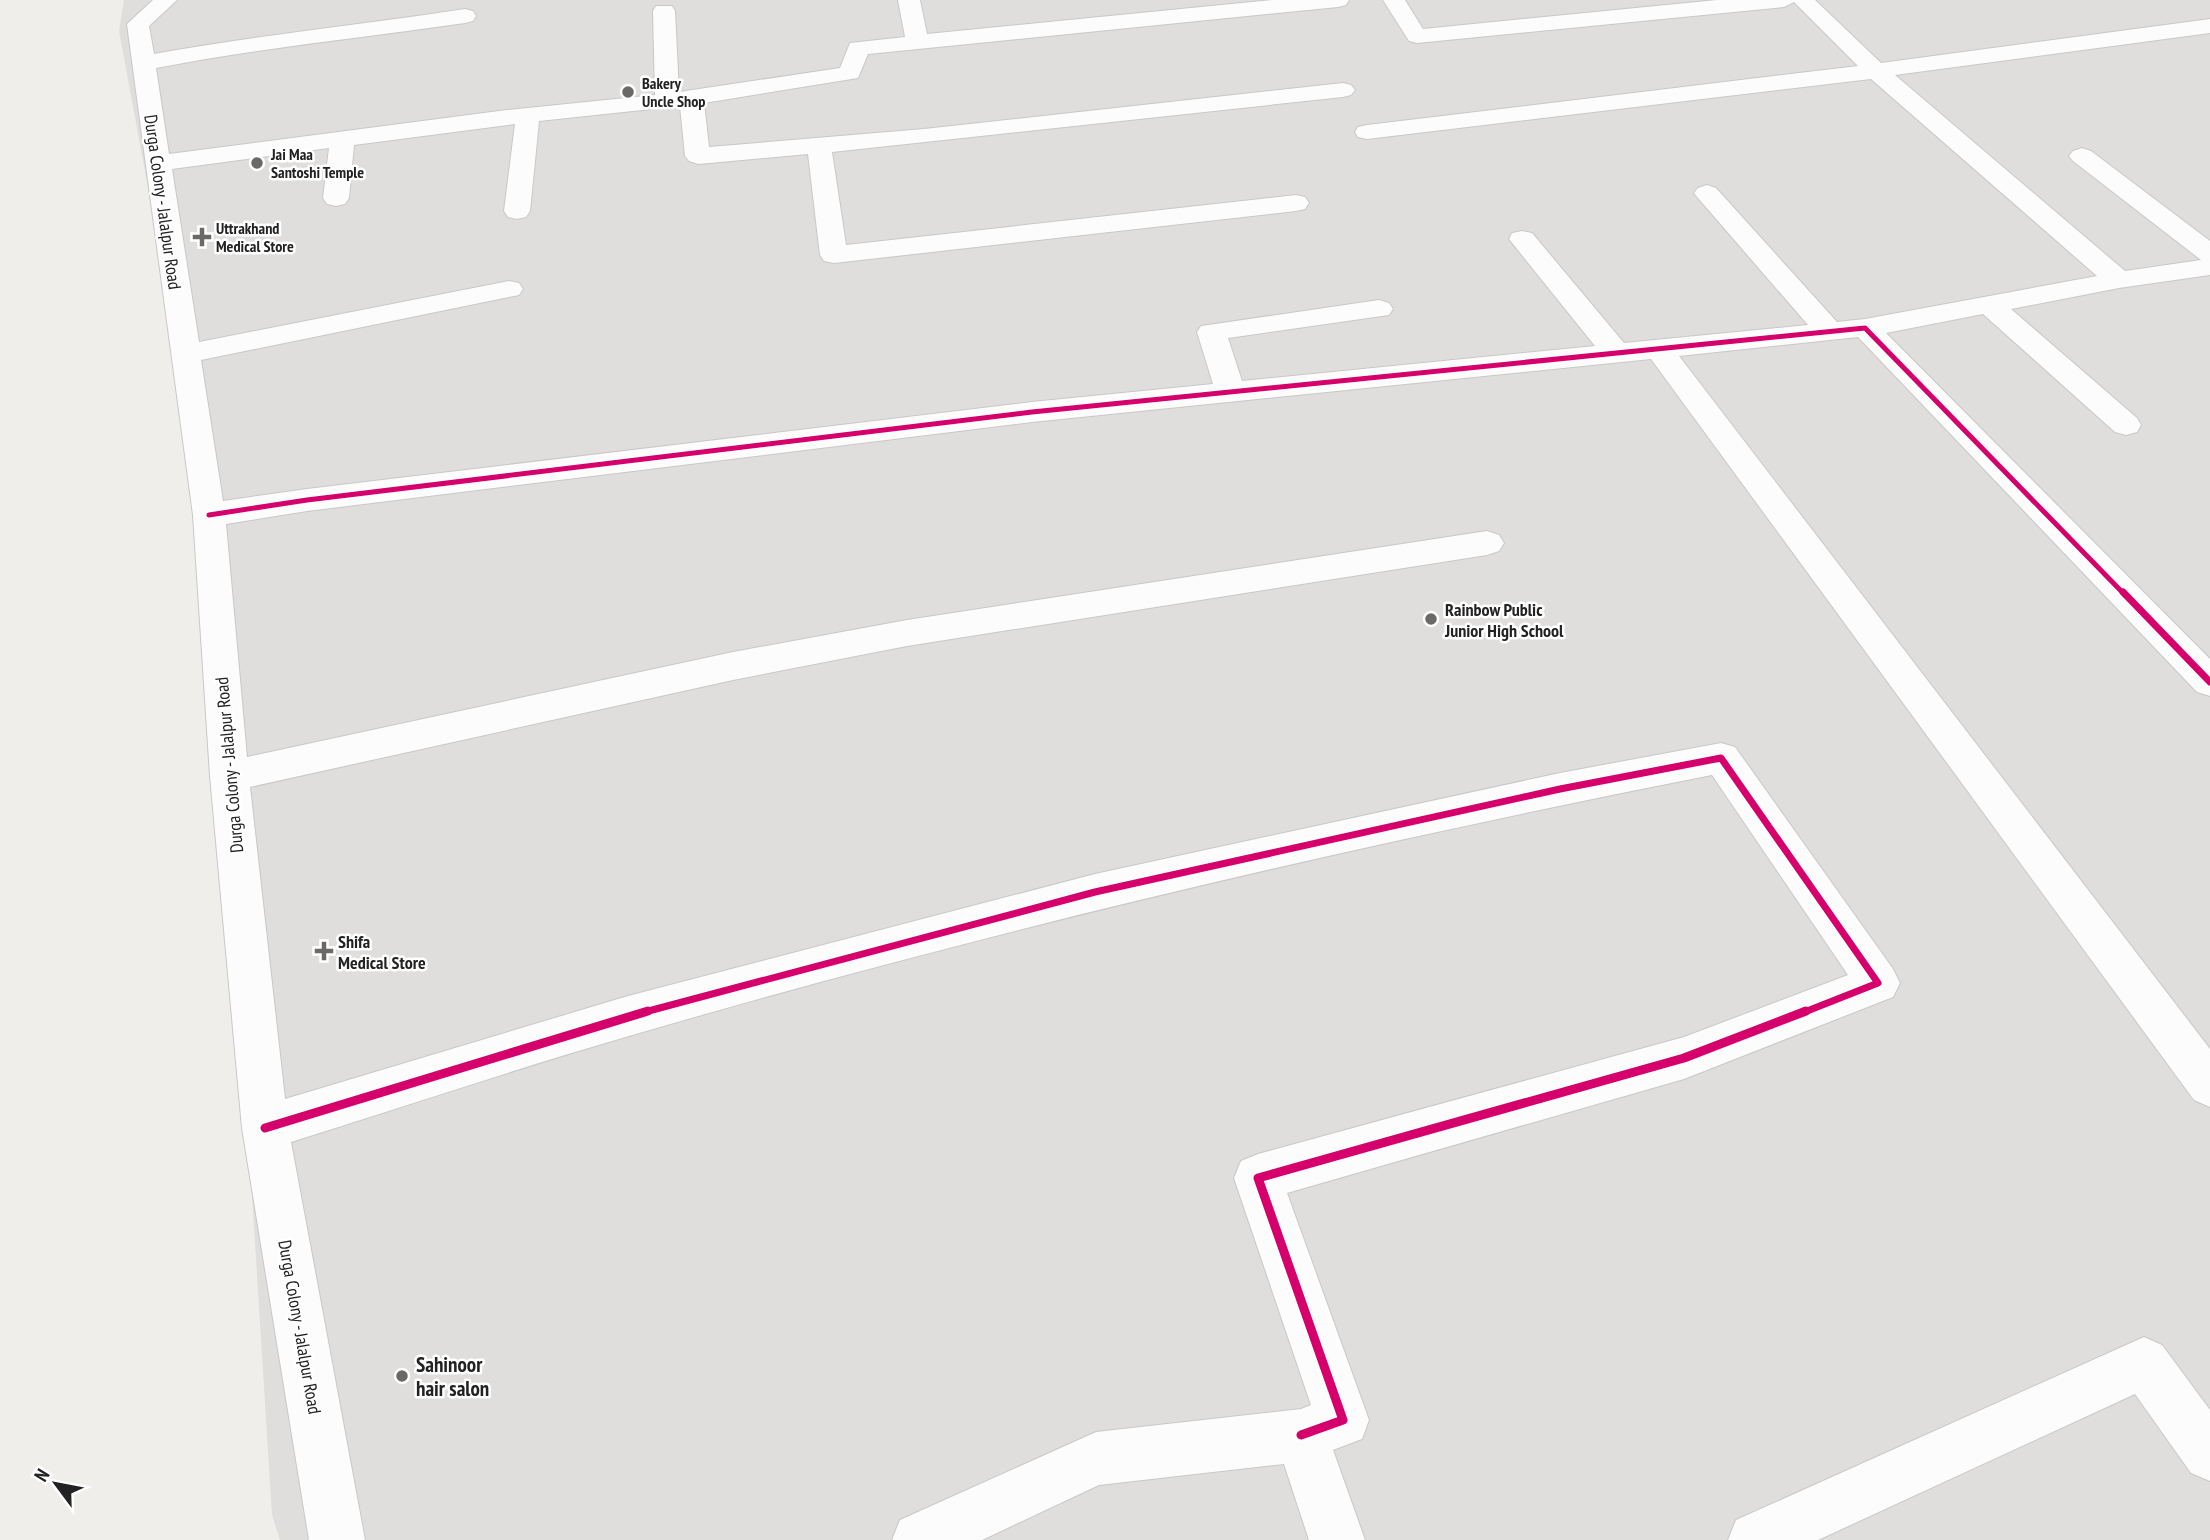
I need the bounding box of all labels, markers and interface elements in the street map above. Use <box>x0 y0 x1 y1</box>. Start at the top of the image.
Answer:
place label: Bakery Uncle Shop <box>642 73 706 111</box>
marker: Bakery Uncle Shop <box>620 84 636 100</box>
street label: Durga Colony - Jalalpur Road <box>139 113 187 291</box>
place label: Jai Maa Santoshi Temple <box>270 144 364 182</box>
marker: Jai Maa Santoshi Temple <box>249 155 265 171</box>
place label: Uttrakhand Medical Store <box>216 218 294 256</box>
marker: Uttrakhand Medical Store <box>194 229 210 245</box>
place label: Rainbow Public Junior High School <box>1444 598 1564 642</box>
marker: Rainbow Public Junior High School <box>1423 611 1439 627</box>
street label: Durga Colony - Jalalpur Road <box>210 676 248 854</box>
place label: Shifa Medical Store <box>338 930 426 974</box>
marker: Shifa Medical Store <box>316 943 332 959</box>
street label: Durga Colony - Jalalpur Road <box>273 1238 327 1416</box>
place label: Sahinoor hair salon <box>416 1351 489 1402</box>
marker: Sahinoor hair salon <box>394 1368 410 1384</box>
north arrow <box>21 1449 91 1519</box>
text: N <box>29 1464 54 1486</box>

